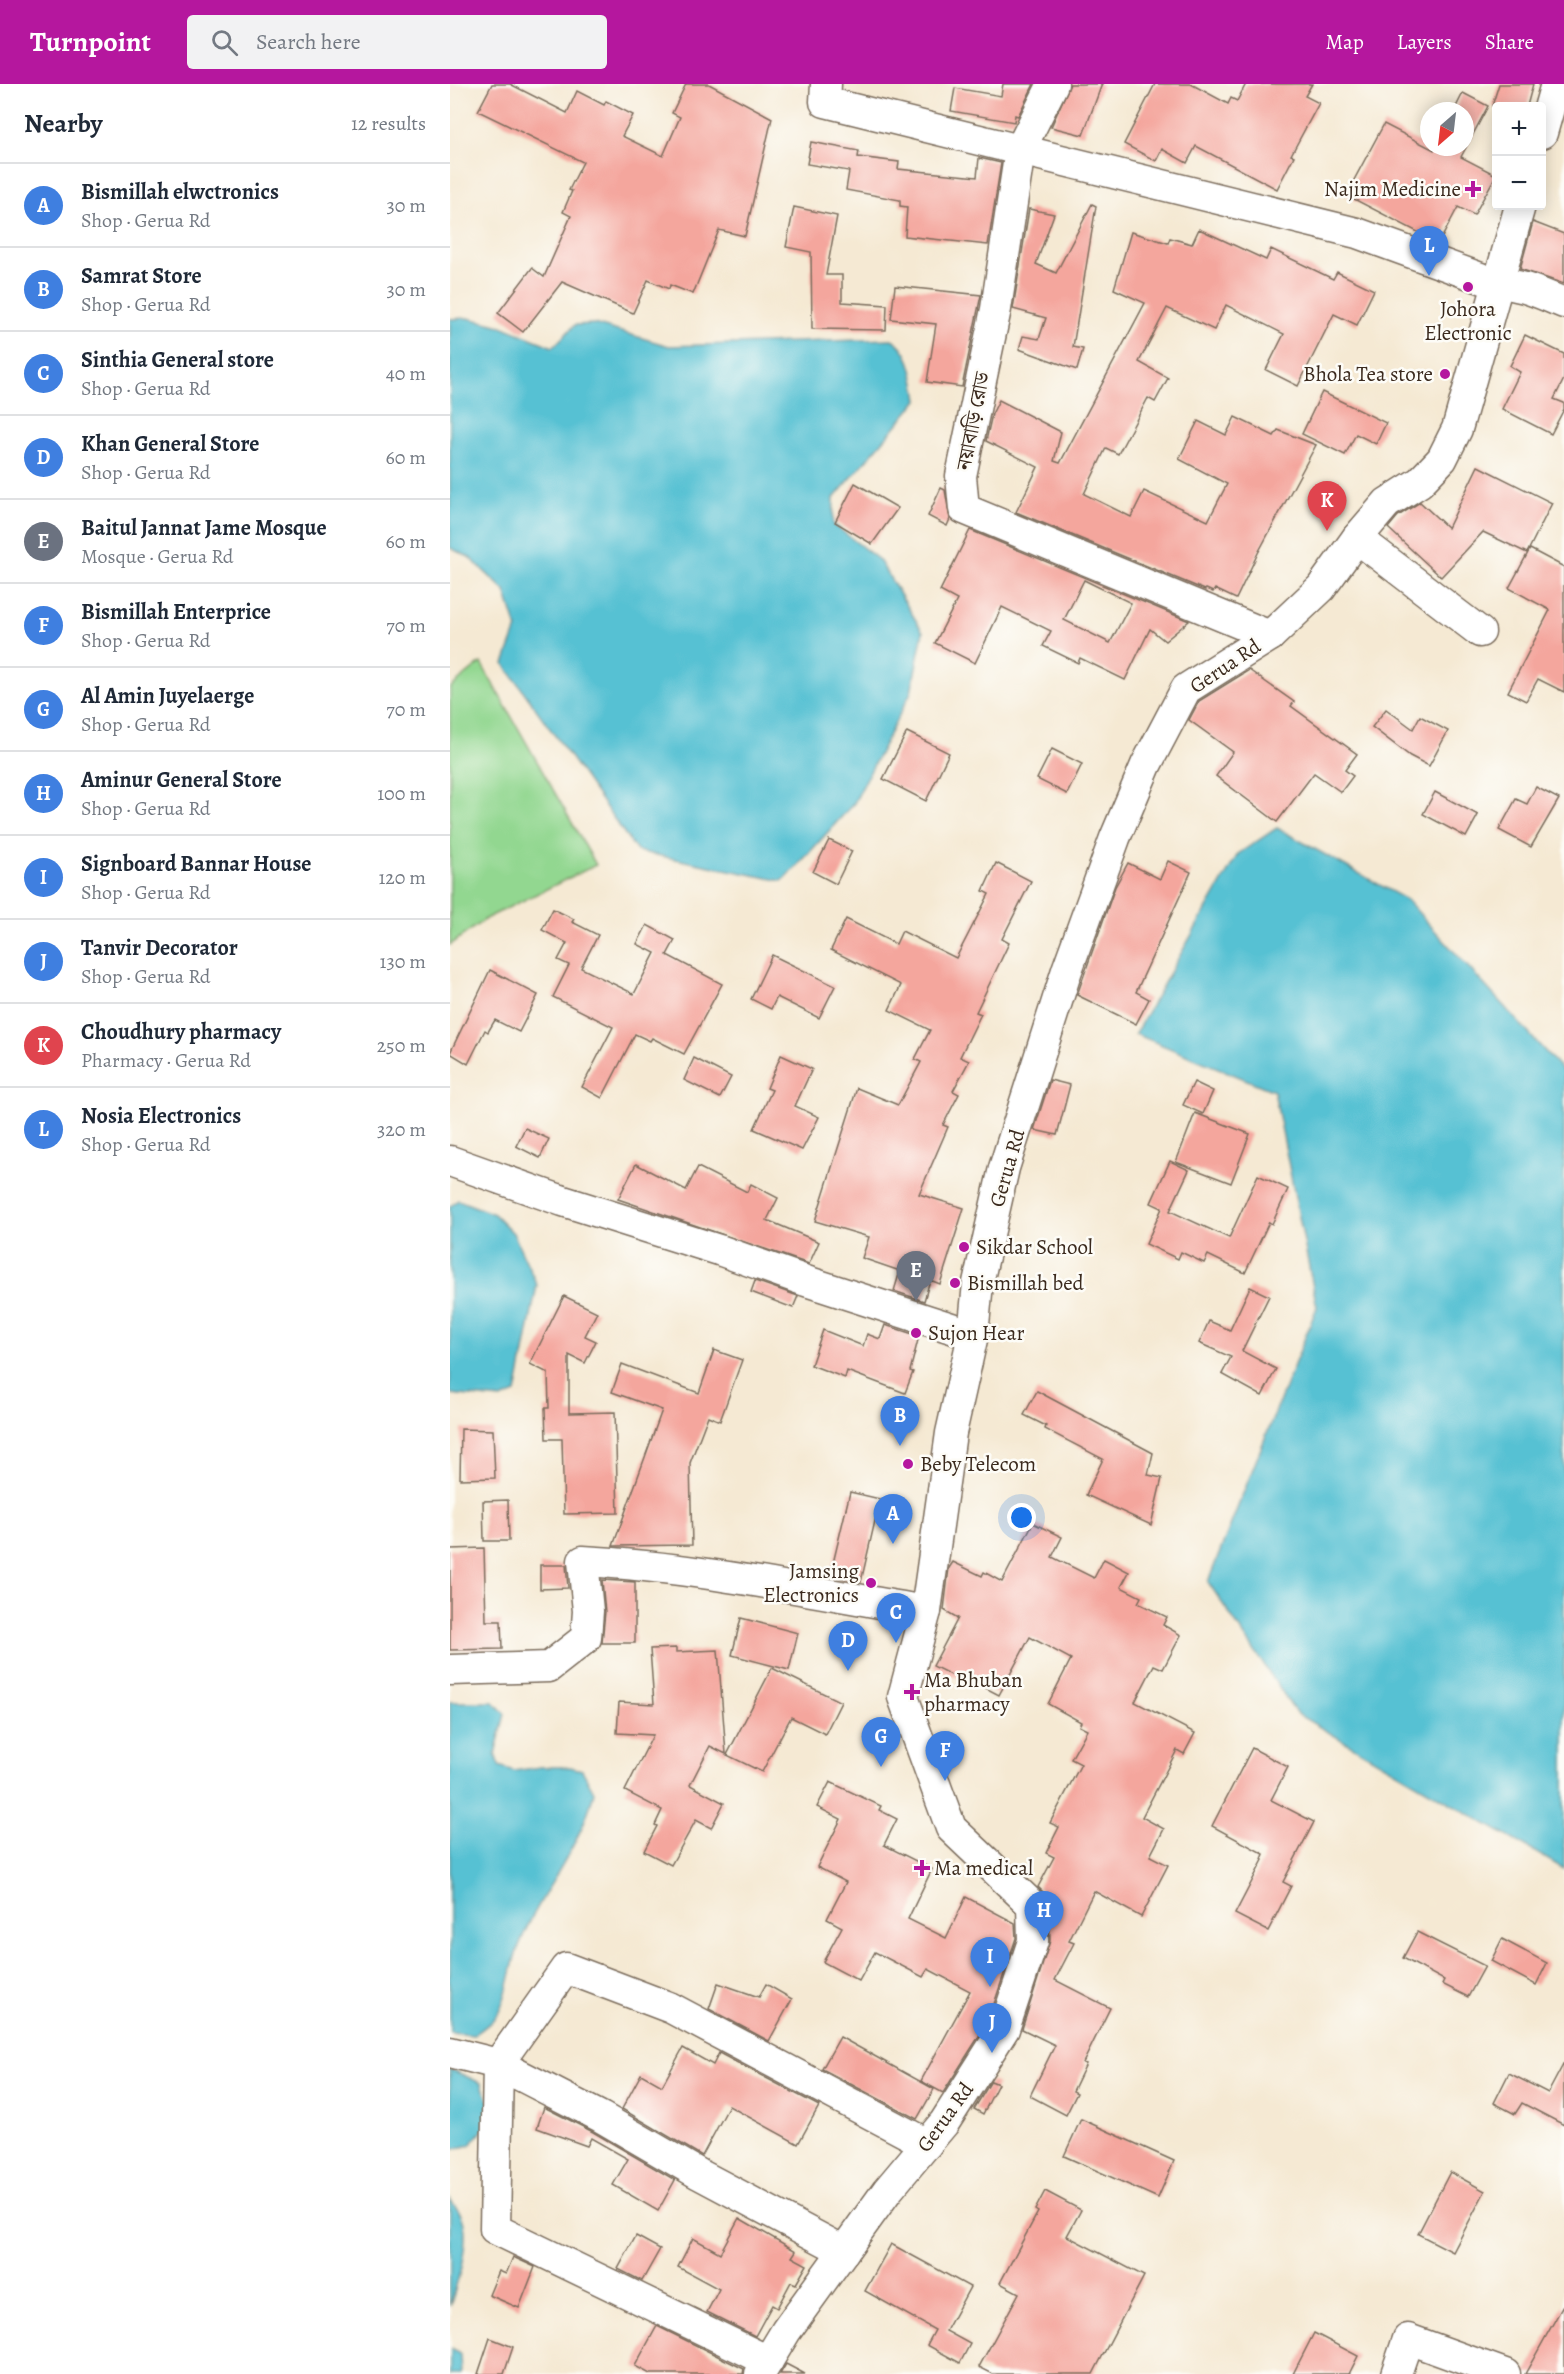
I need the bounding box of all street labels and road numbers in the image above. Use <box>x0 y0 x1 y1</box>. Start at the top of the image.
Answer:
street label: নয়াবাড়ি রোড <box>950 368 996 474</box>
street label: Gerua Rd <box>1184 632 1267 700</box>
street label: Gerua Rd <box>983 1125 1032 1210</box>
street label: Gerua Rd <box>910 2076 980 2158</box>

